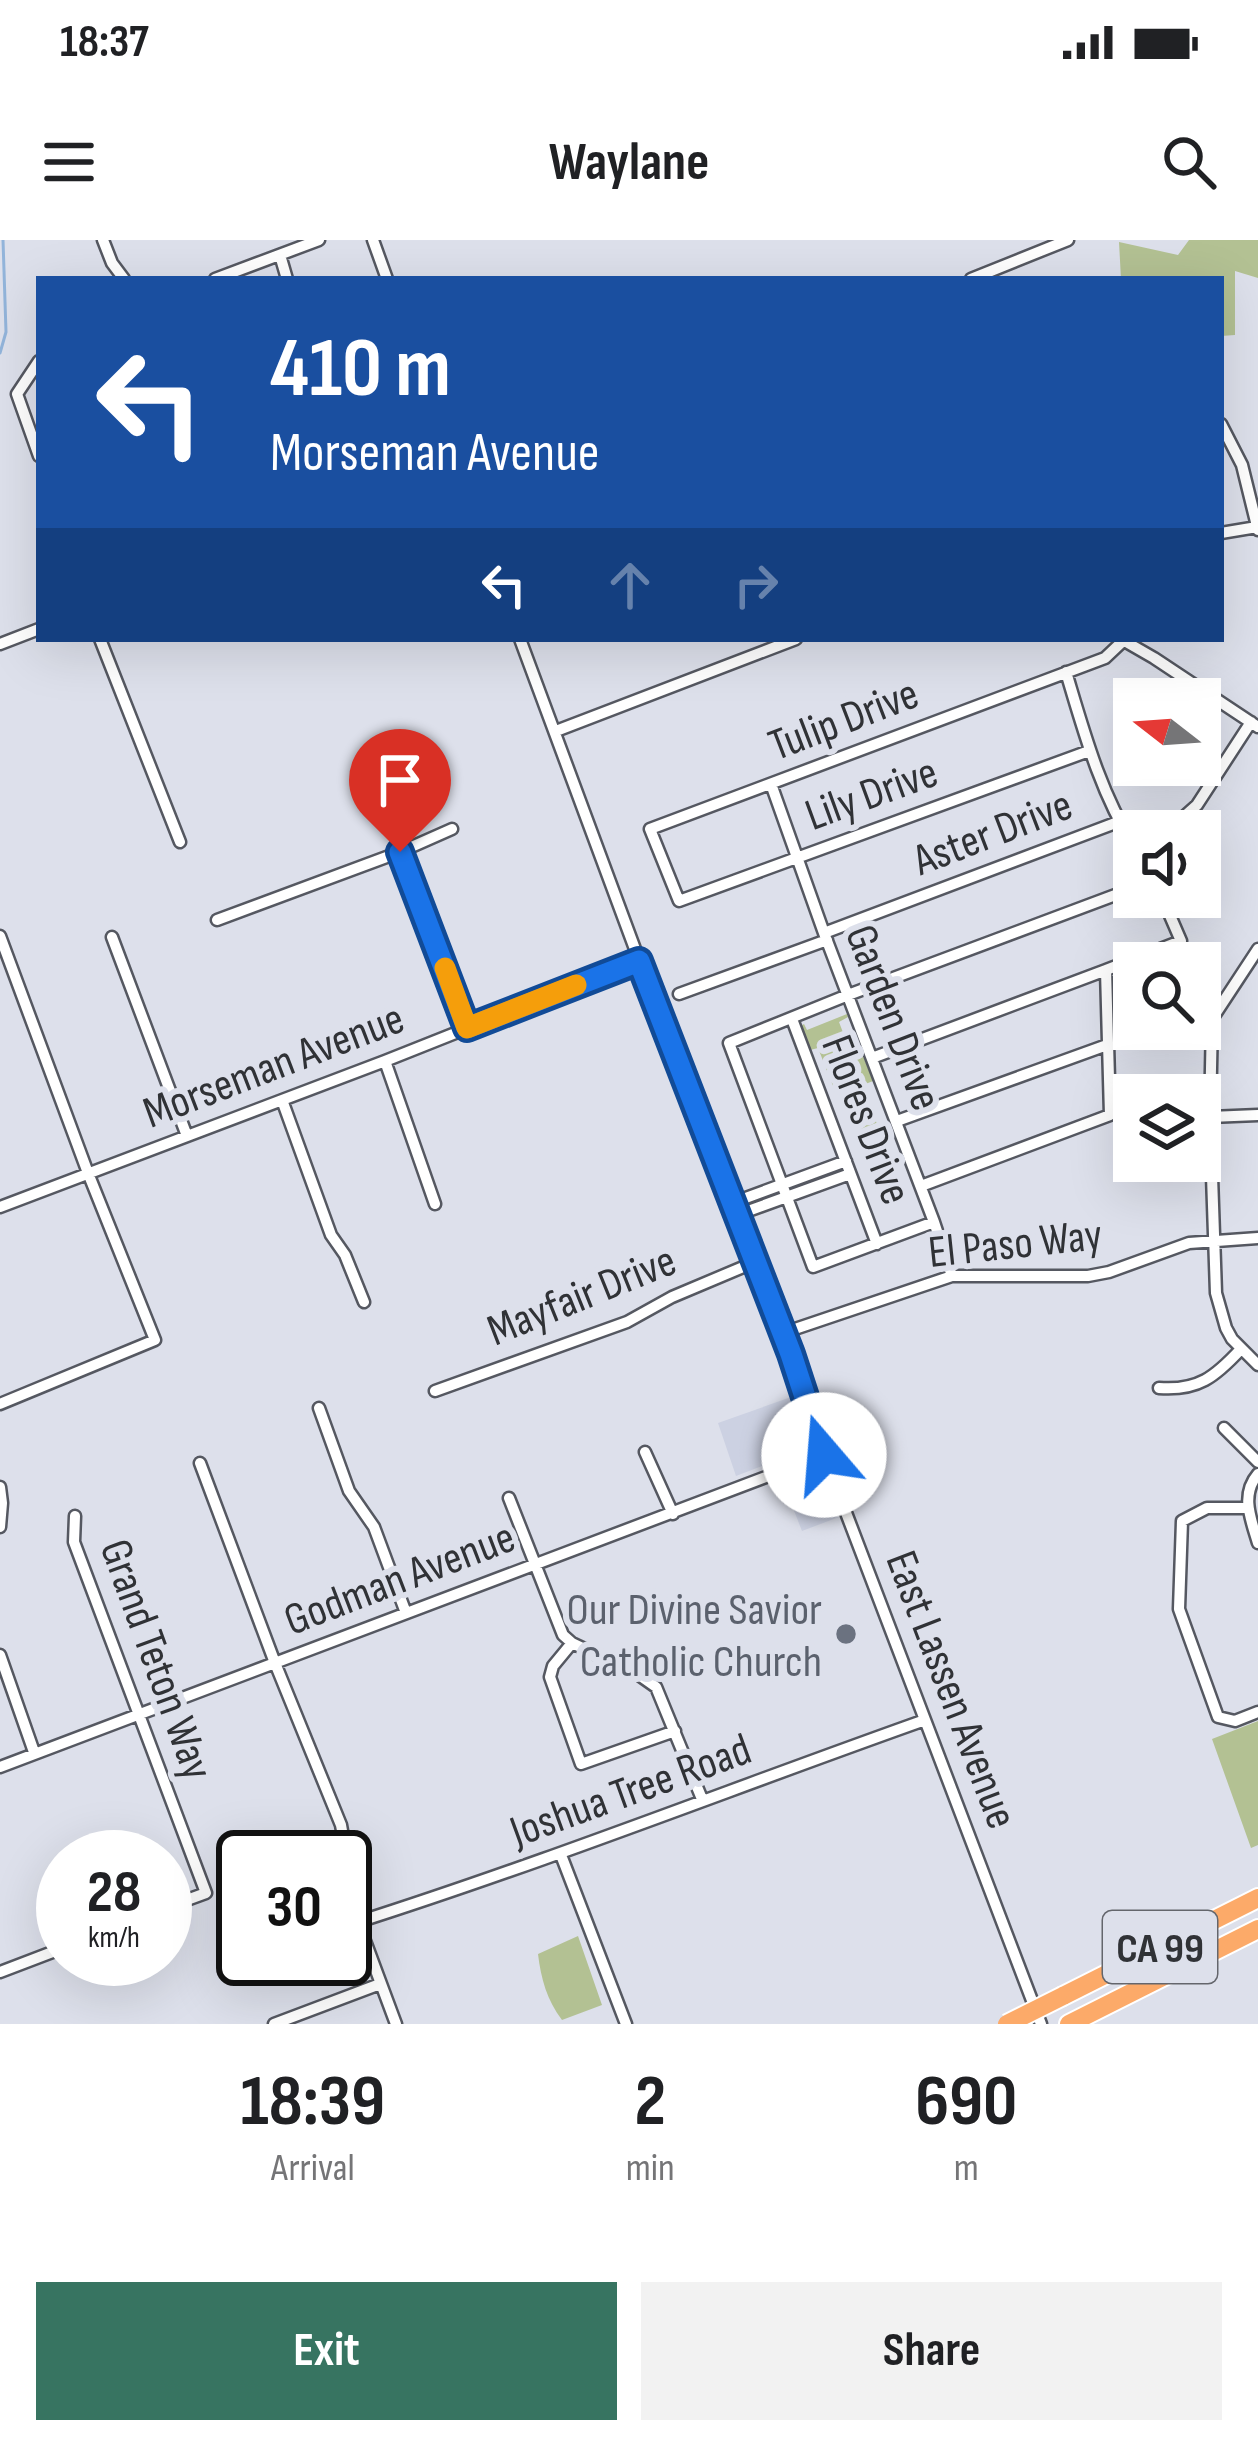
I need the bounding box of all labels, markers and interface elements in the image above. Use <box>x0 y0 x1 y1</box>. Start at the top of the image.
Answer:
text: 18:37 <box>60 15 149 70</box>
icon: menu <box>36 129 102 195</box>
icon: search <box>1156 129 1222 195</box>
text: Waylane <box>549 130 709 195</box>
text: 410 m <box>270 319 451 420</box>
icon: left <box>72 324 228 480</box>
text: Morseman Avenue <box>270 421 599 486</box>
icon: left <box>471 552 537 618</box>
icon: ahead <box>597 552 663 618</box>
icon: right <box>723 552 789 618</box>
street label: Tulip Drive <box>761 667 927 774</box>
north arrow <box>1113 678 1221 786</box>
map controls <box>1113 678 1221 1182</box>
pin <box>349 729 451 852</box>
street label: Lily Drive <box>798 745 945 844</box>
icon: arrive <box>367 747 433 813</box>
street label: Aster Drive <box>905 778 1080 889</box>
button: sound <box>1113 810 1221 918</box>
street label: Garden Drive <box>832 918 953 1118</box>
button: search <box>1113 942 1221 1050</box>
street label: Morseman Avenue <box>136 991 412 1141</box>
street label: Flores Drive <box>808 1028 923 1212</box>
button: layers <box>1113 1074 1221 1182</box>
street label: El Paso Way <box>926 1208 1105 1281</box>
street label: Mayfair Drive <box>480 1234 684 1359</box>
position arrow <box>761 1392 887 1518</box>
street label: Godman Avenue <box>277 1510 523 1648</box>
street label: Grand Teton Way <box>87 1532 224 1787</box>
street label: East Lassen Avenue <box>873 1543 1029 1836</box>
place label: Our Divine Savior Catholic Church <box>566 1583 822 1690</box>
marker: Our Divine Savior Catholic Church <box>833 1621 859 1647</box>
street label: Joshua Tree Road <box>502 1722 759 1861</box>
speed limit sign: 30 <box>216 1830 372 1986</box>
text: 28 <box>87 1857 141 1929</box>
road number: CA 99 <box>1103 1911 1217 1983</box>
text: km/h <box>88 1920 140 1956</box>
text: 18:39 <box>241 2059 385 2146</box>
text: 2 <box>635 2059 666 2146</box>
text: 690 <box>915 2059 1017 2146</box>
text: Arrival <box>271 2145 355 2192</box>
text: min <box>626 2145 675 2192</box>
text: m <box>954 2145 979 2192</box>
button: Exit <box>36 2282 617 2420</box>
button: Share <box>641 2282 1222 2420</box>

